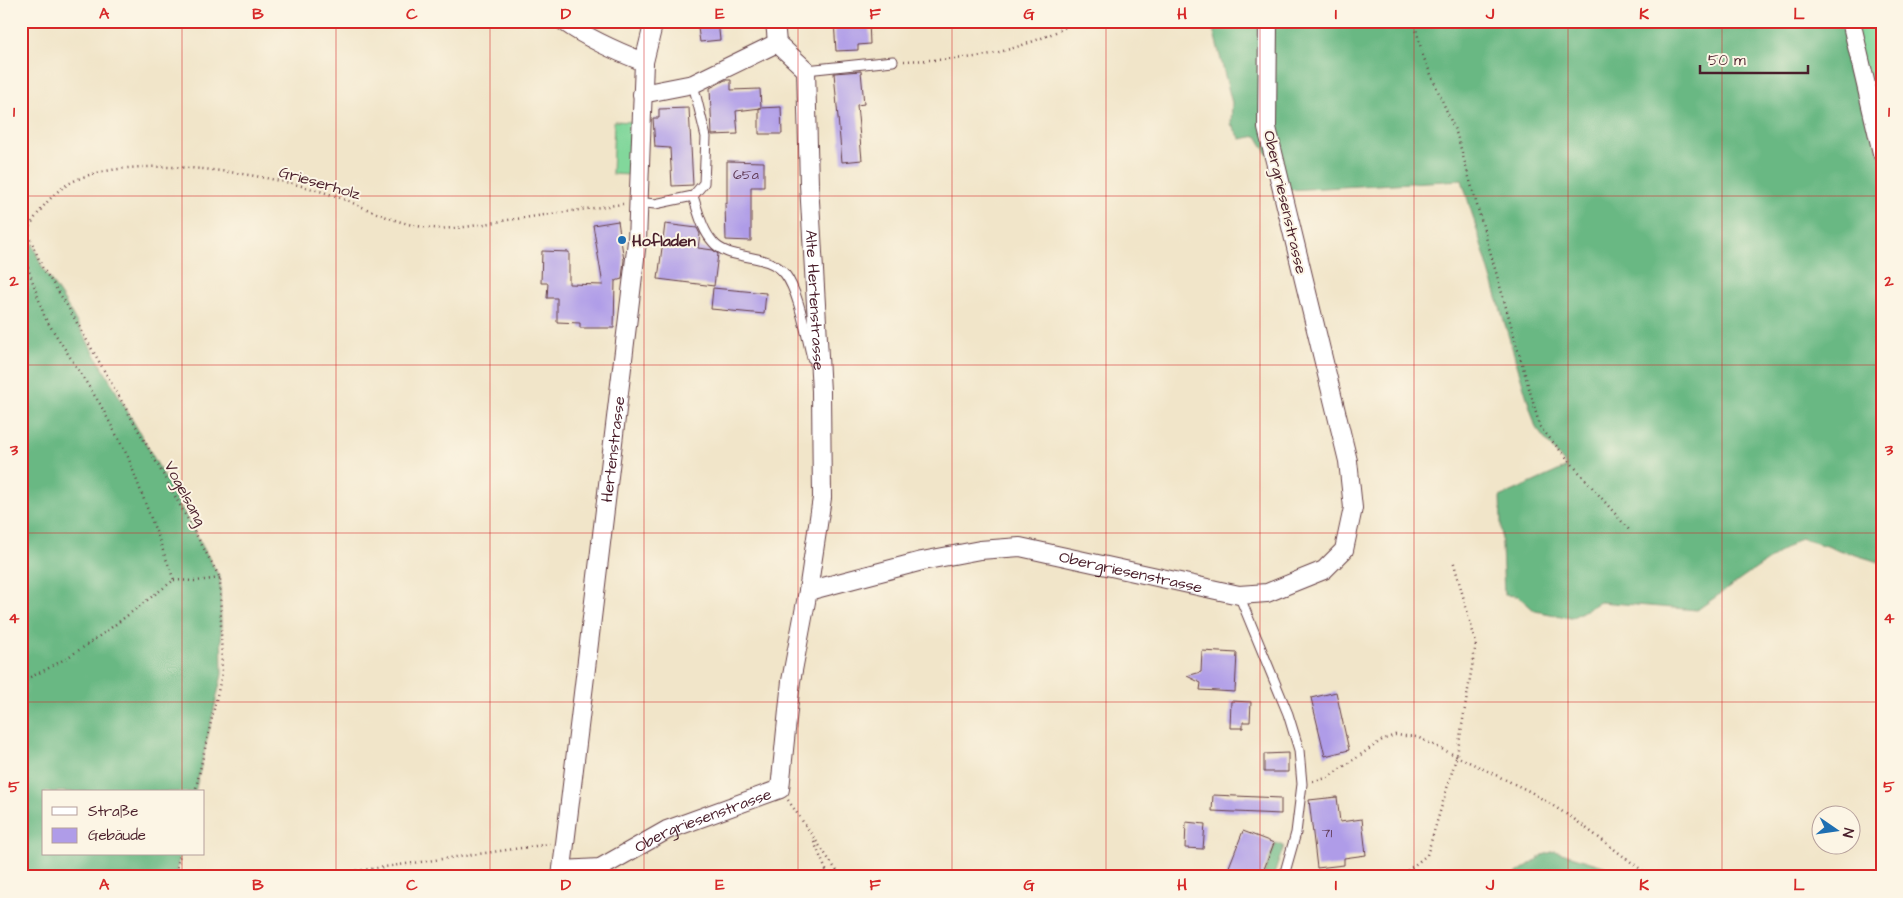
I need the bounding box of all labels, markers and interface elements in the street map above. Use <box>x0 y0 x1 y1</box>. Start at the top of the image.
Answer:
text: A <box>99 3 110 25</box>
text: B <box>252 3 264 25</box>
text: C <box>406 3 418 25</box>
text: D <box>561 3 572 25</box>
text: E <box>715 3 725 25</box>
text: F <box>869 3 881 25</box>
text: G <box>1023 3 1035 25</box>
text: H <box>1177 3 1187 25</box>
text: I <box>1335 3 1337 25</box>
text: J <box>1485 3 1495 25</box>
text: K <box>1639 3 1649 25</box>
text: L <box>1793 3 1805 25</box>
scale bar <box>1700 42 1808 74</box>
text: 50 m <box>1708 50 1746 71</box>
text: 1 <box>13 101 16 123</box>
text: 1 <box>1888 101 1891 123</box>
street label: Obergriesenstrasse <box>1257 129 1312 276</box>
street label: Grieserholz <box>276 161 363 205</box>
house number: 65a <box>733 165 759 185</box>
street label: Alte Hertenstrasse <box>800 229 830 371</box>
place label: Hofladen <box>632 230 696 252</box>
marker: Hofladen <box>616 234 628 246</box>
text: 2 <box>8 270 19 292</box>
text: 2 <box>1883 270 1894 292</box>
street label: Hertenstrasse <box>596 395 631 503</box>
text: 3 <box>9 439 19 461</box>
text: 3 <box>1884 439 1894 461</box>
street label: Vogelsang <box>158 457 211 530</box>
street label: Obergriesenstrasse <box>1057 546 1205 599</box>
text: 4 <box>9 607 20 629</box>
text: 4 <box>1884 607 1895 629</box>
text: 5 <box>8 776 20 798</box>
text: 5 <box>1883 776 1895 798</box>
street label: Obergriesenstrasse <box>631 783 775 858</box>
legend <box>42 790 205 856</box>
text: Straße <box>88 801 138 822</box>
north arrow <box>1810 806 1860 856</box>
house number: 71 <box>1322 823 1332 843</box>
text: Gebäude <box>88 825 146 846</box>
text: N <box>1837 826 1858 839</box>
text: A <box>99 874 110 896</box>
text: B <box>252 874 264 896</box>
text: C <box>406 874 418 896</box>
text: D <box>561 874 572 896</box>
text: E <box>715 874 725 896</box>
text: F <box>869 874 881 896</box>
text: G <box>1023 874 1035 896</box>
text: H <box>1177 874 1187 896</box>
text: I <box>1335 874 1337 896</box>
text: J <box>1485 874 1495 896</box>
text: K <box>1639 874 1649 896</box>
text: L <box>1793 874 1805 896</box>

